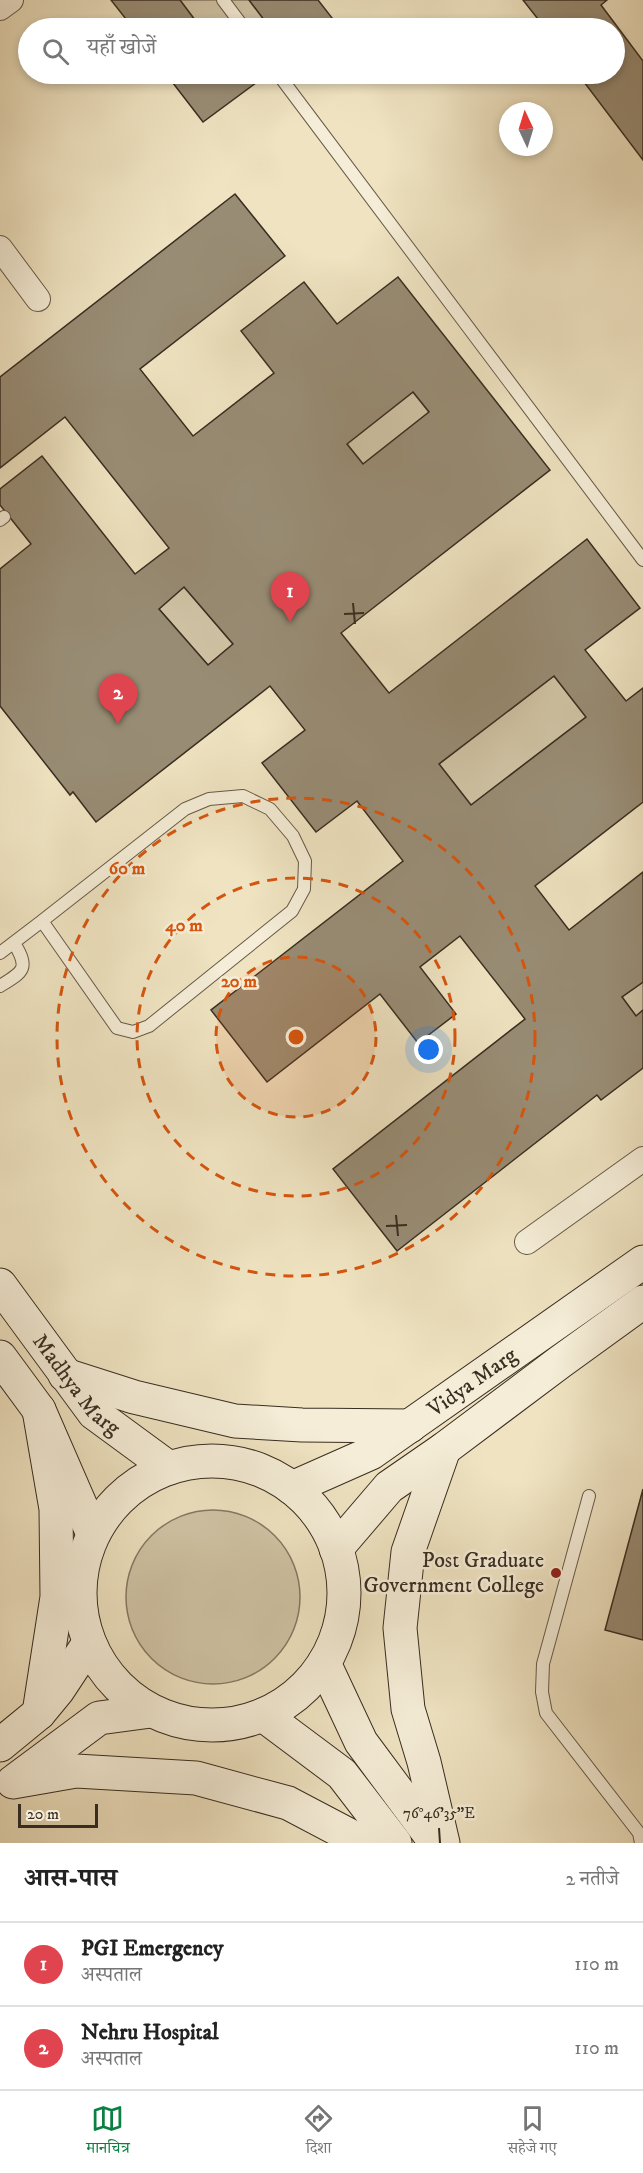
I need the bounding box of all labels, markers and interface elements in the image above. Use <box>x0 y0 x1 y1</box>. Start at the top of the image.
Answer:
search box <box>18 18 625 84</box>
text: यहाँ खोजें <box>87 34 156 61</box>
icon: search <box>39 35 72 68</box>
north arrow <box>499 102 553 156</box>
pin: 1 <box>270 572 310 622</box>
pin: 2 <box>98 674 138 724</box>
text: 60 m <box>109 858 146 880</box>
text: 40 m <box>164 915 203 937</box>
text: 20 m <box>221 971 257 993</box>
centre of rings <box>286 1027 306 1047</box>
your location <box>414 1035 443 1064</box>
street label: Madhya Marg <box>27 1328 126 1442</box>
street label: Vidya Marg <box>421 1341 522 1423</box>
place label: Post Graduate Government College <box>363 1547 544 1599</box>
marker: Post Graduate Government College <box>549 1566 563 1580</box>
scale bar <box>18 1801 98 1828</box>
text: 20 m <box>27 1804 59 1824</box>
text: 76°46'35"E <box>403 1804 475 1823</box>
text: आस-पास <box>24 1862 117 1895</box>
text: 2 नतीजे <box>566 1867 619 1892</box>
text: PGI Emergency <box>81 1935 223 1962</box>
text: 1 <box>40 1952 47 1977</box>
text: 110 m <box>574 1952 619 1977</box>
text: अस्पताल <box>81 1963 142 1988</box>
text: Nehru Hospital <box>81 2019 219 2046</box>
text: 2 <box>39 2036 48 2061</box>
text: 110 m <box>574 2036 619 2061</box>
text: अस्पताल <box>81 2047 142 2072</box>
tab: मानचित्र <box>86 2102 130 2163</box>
tab: दिशा <box>302 2102 335 2163</box>
tab: सहेजे गए <box>508 2102 557 2163</box>

